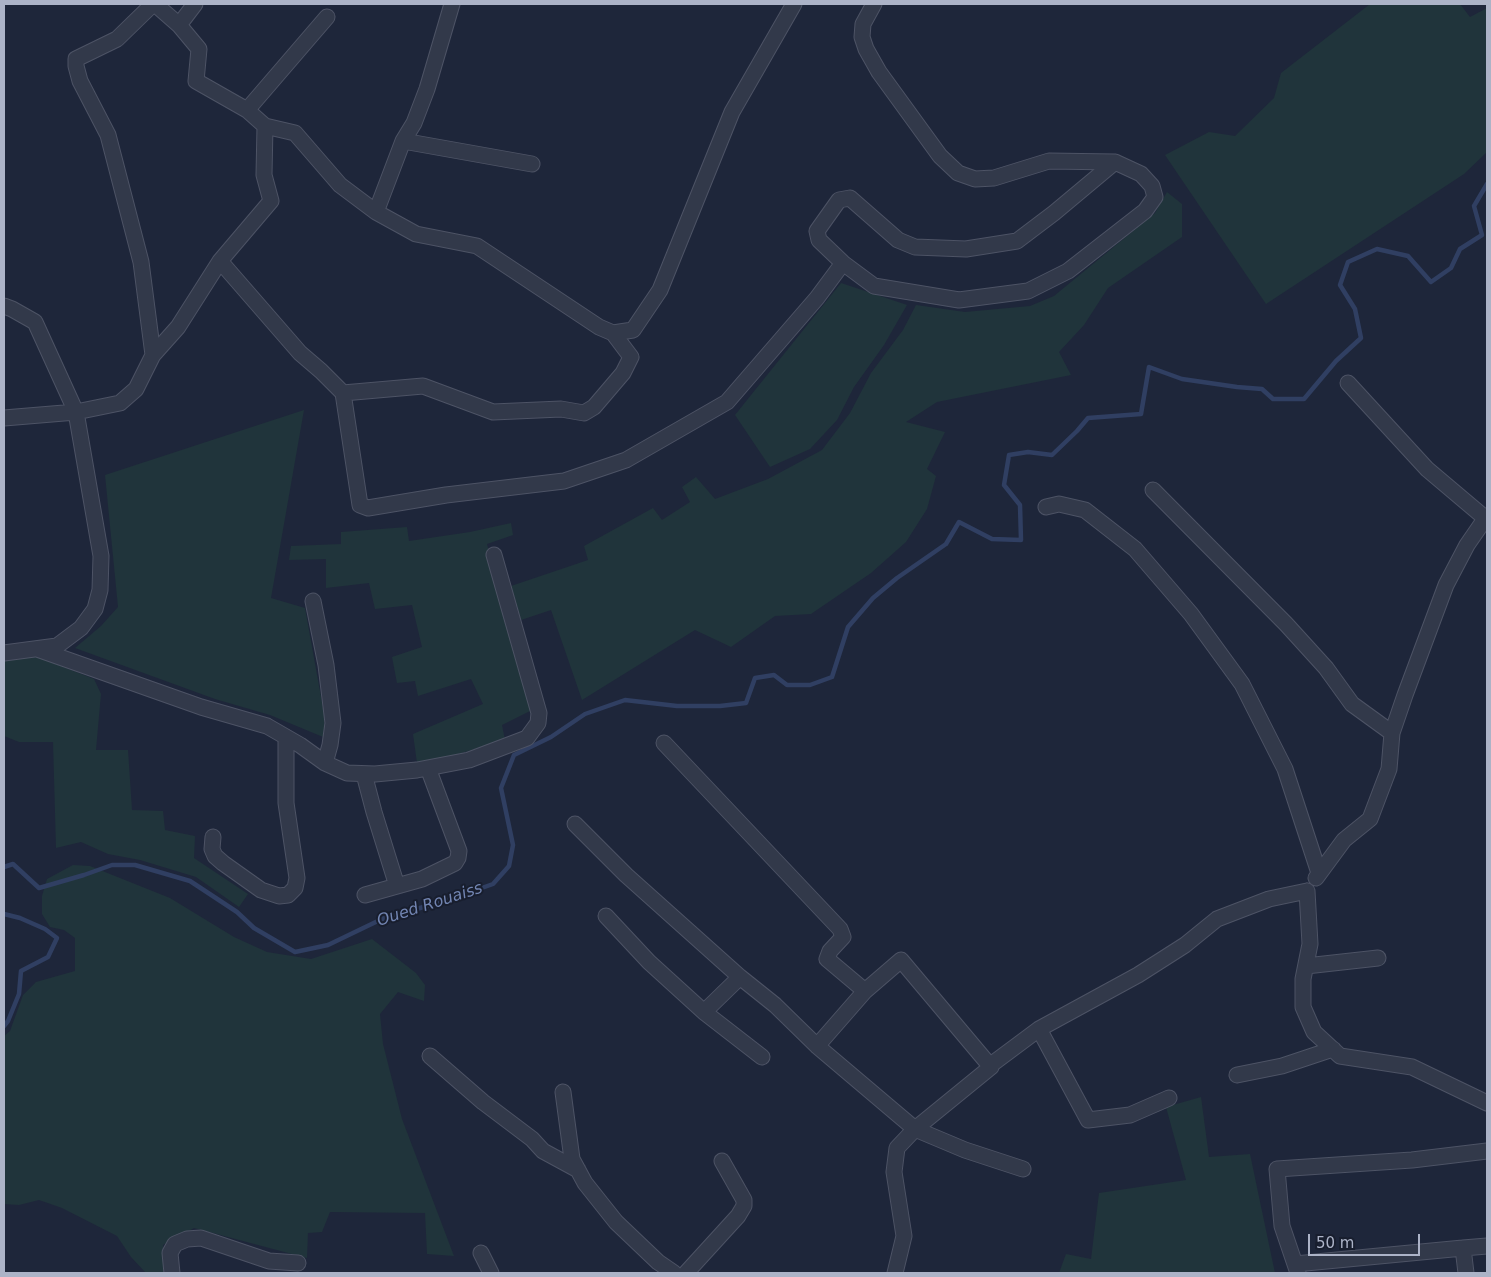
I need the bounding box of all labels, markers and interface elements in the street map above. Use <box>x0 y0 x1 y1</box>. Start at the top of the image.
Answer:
water label: Oued Rouaiss <box>375 879 485 931</box>
scale bar <box>1311 1224 1424 1256</box>
text: 50 m <box>1316 1234 1354 1252</box>

